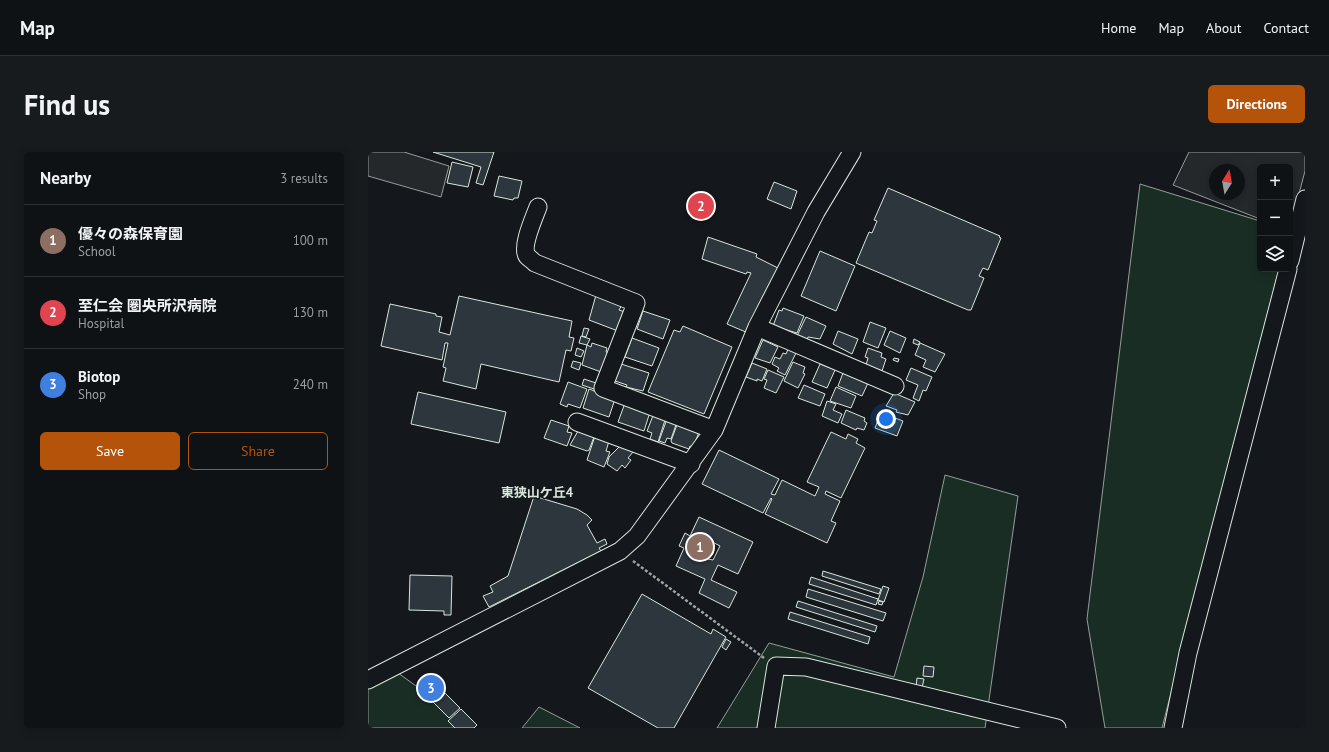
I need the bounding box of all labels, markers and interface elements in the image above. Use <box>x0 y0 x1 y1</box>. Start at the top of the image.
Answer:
text: Map <box>20 16 55 40</box>
text: Home <box>1101 19 1136 37</box>
text: Map <box>1158 19 1184 37</box>
text: About <box>1206 19 1242 37</box>
text: Contact <box>1264 19 1309 37</box>
button: Directions <box>1208 85 1305 123</box>
text: Find us <box>24 86 110 123</box>
north arrow <box>1209 164 1245 200</box>
map controls <box>1257 164 1293 272</box>
button: + <box>1257 164 1293 200</box>
text: Nearby <box>40 167 91 189</box>
text: 3 results <box>280 170 328 187</box>
pin: 2 <box>688 191 714 221</box>
button: − <box>1257 200 1293 236</box>
text: 優々の森保育園 <box>78 224 183 243</box>
text: 1 <box>49 232 57 249</box>
text: 100 m <box>293 232 328 249</box>
button: layers <box>1257 236 1293 272</box>
text: School <box>78 243 116 260</box>
text: 至仁会 圏央所沢病院 <box>78 296 217 315</box>
text: 2 <box>49 304 57 321</box>
text: 130 m <box>293 304 328 321</box>
text: Hospital <box>78 315 124 332</box>
text: Biotop <box>78 367 120 386</box>
text: 3 <box>49 376 57 393</box>
text: 240 m <box>293 376 328 393</box>
text: Shop <box>78 386 106 403</box>
your location <box>876 409 896 429</box>
button: Save <box>40 432 180 470</box>
button: Share <box>188 432 328 470</box>
district label: 東狭山ケ丘4 <box>501 484 574 501</box>
pin: 1 <box>687 532 713 562</box>
pin: 3 <box>418 673 444 703</box>

